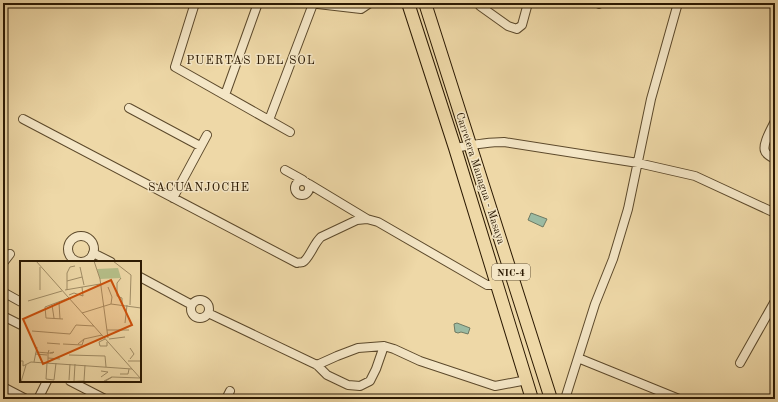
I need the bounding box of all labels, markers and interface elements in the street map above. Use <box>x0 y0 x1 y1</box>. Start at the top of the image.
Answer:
district label: PUERTAS DEL SOL <box>186 55 316 67</box>
street label: Carretera Managua - Masaya <box>453 111 506 246</box>
district label: SACUANJOCHE <box>148 182 250 194</box>
inset map <box>20 261 141 382</box>
road number: NIC-4 <box>492 264 530 280</box>

